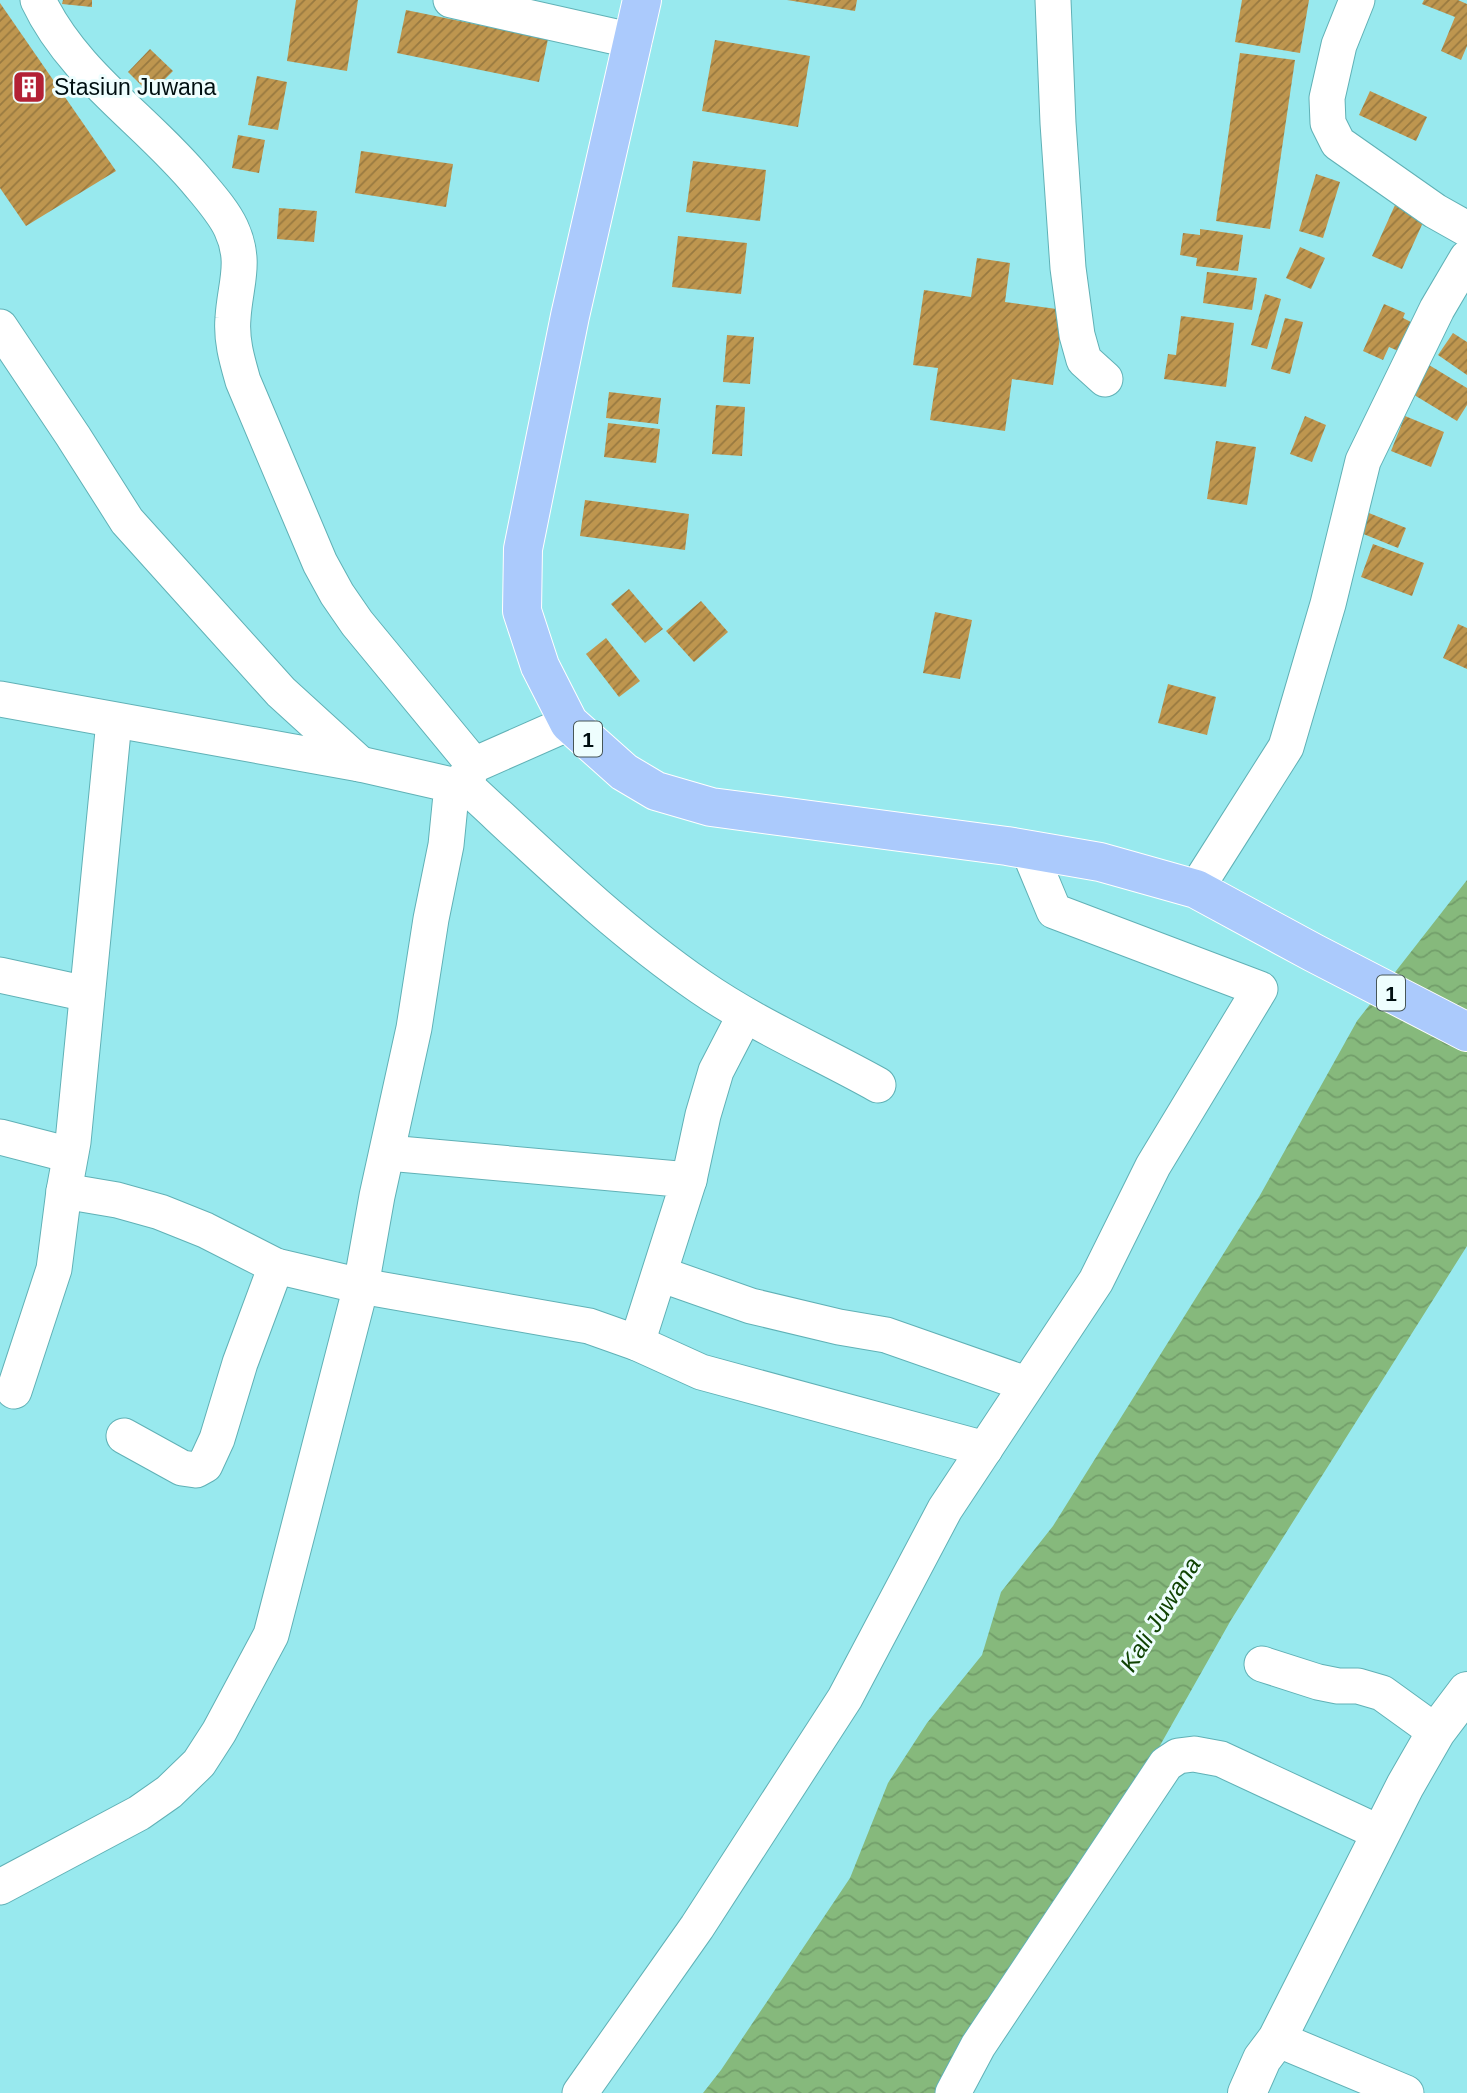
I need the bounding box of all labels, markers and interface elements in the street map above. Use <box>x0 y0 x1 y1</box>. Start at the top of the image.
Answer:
building icon: Stasiun Juwana <box>10 68 48 106</box>
place label: Stasiun Juwana <box>54 74 217 100</box>
road number: 1 <box>574 722 602 756</box>
road number: 1 <box>1377 976 1405 1010</box>
water label: Kali Juwana <box>1114 1552 1206 1676</box>

